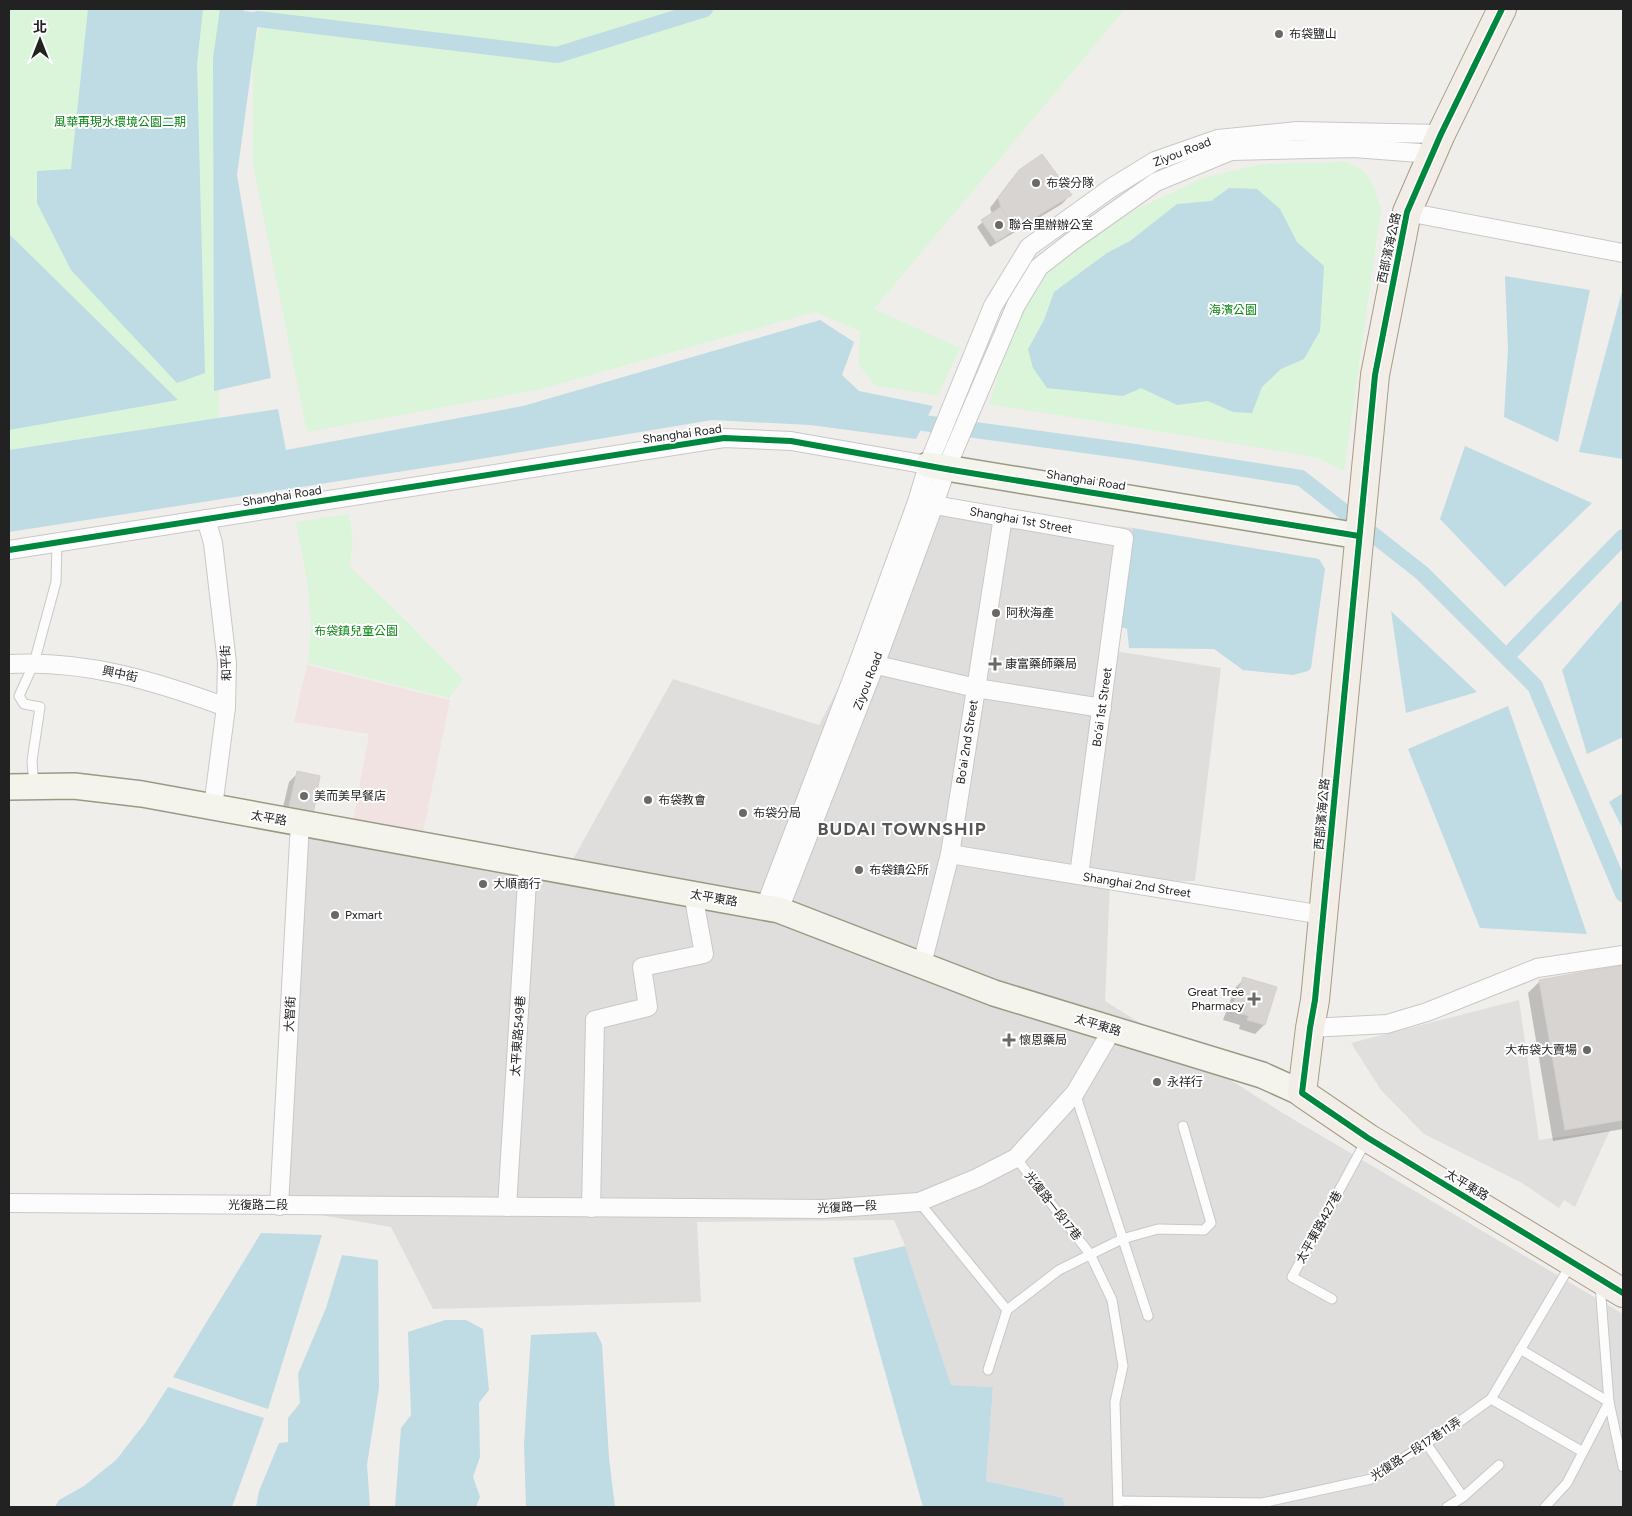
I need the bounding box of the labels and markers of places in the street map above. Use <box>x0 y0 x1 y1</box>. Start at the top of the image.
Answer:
place label: 布袋鹽山 <box>1289 27 1337 41</box>
marker: 布袋鹽山 <box>1273 28 1285 40</box>
place label: 布袋分隊 <box>1046 176 1094 190</box>
marker: 布袋分隊 <box>1030 177 1042 189</box>
place label: 聯合里辦辦公室 <box>1009 218 1093 232</box>
marker: 聯合里辦辦公室 <box>993 219 1005 231</box>
place label: 阿秋海產 <box>1006 606 1054 620</box>
marker: 阿秋海產 <box>990 607 1002 619</box>
place label: 康富藥師藥局 <box>1005 657 1077 671</box>
marker: 康富藥師藥局 <box>989 658 1001 670</box>
place label: 美而美早餐店 <box>314 789 386 803</box>
marker: 美而美早餐店 <box>298 790 310 802</box>
place label: 布袋教會 <box>658 793 706 807</box>
marker: 布袋教會 <box>642 794 654 806</box>
place label: 布袋分局 <box>753 806 801 820</box>
marker: 布袋分局 <box>737 807 749 819</box>
place label: 布袋鎮公所 <box>869 863 929 877</box>
marker: 布袋鎮公所 <box>853 864 865 876</box>
place label: 大順商行 <box>493 877 541 891</box>
marker: 大順商行 <box>477 878 489 890</box>
place label: Pxmart <box>345 908 383 922</box>
marker: Pxmart <box>329 909 341 921</box>
place label: Great Tree Pharmacy <box>1187 985 1245 1013</box>
marker: Great Tree Pharmacy <box>1248 993 1260 1005</box>
place label: 懷恩藥局 <box>1019 1033 1067 1047</box>
marker: 懷恩藥局 <box>1003 1034 1015 1046</box>
place label: 大布袋大賣場 <box>1505 1043 1577 1057</box>
marker: 大布袋大賣場 <box>1581 1044 1593 1056</box>
place label: 永祥行 <box>1167 1075 1203 1089</box>
marker: 永祥行 <box>1151 1076 1163 1088</box>

